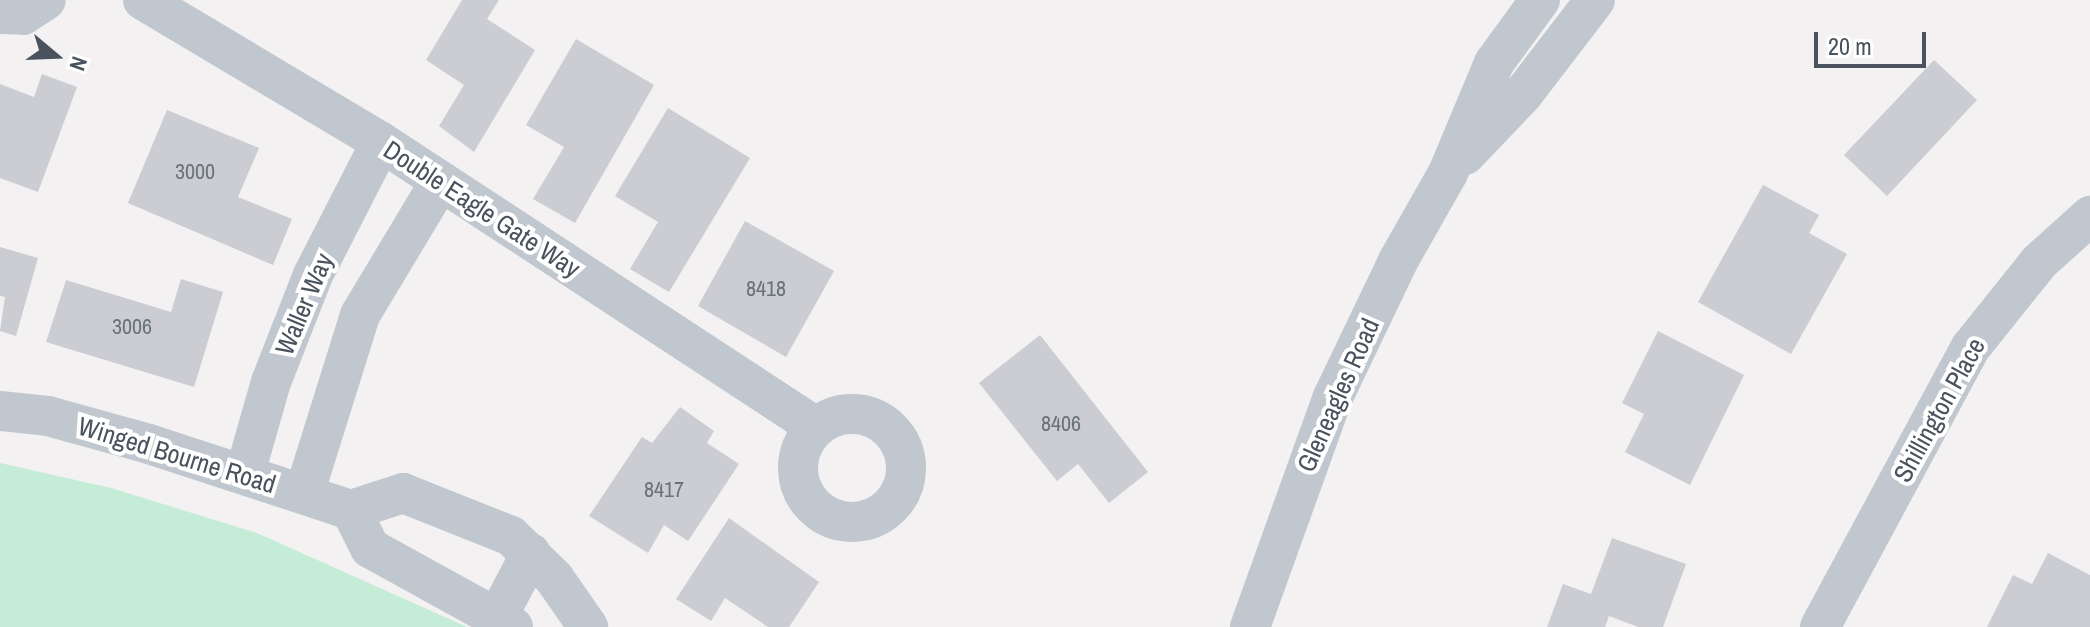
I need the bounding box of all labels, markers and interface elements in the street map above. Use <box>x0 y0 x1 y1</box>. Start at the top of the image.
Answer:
north arrow <box>16 16 96 96</box>
scale bar <box>1818 16 1930 66</box>
text: 20 m <box>1828 30 1872 62</box>
text: N <box>62 53 95 75</box>
street label: Double Eagle Gate Way <box>378 134 586 284</box>
house number: 3000 <box>175 159 215 185</box>
street label: Waller Way <box>269 248 339 360</box>
house number: 8418 <box>746 276 786 302</box>
street label: Gleneagles Road <box>1290 313 1386 477</box>
house number: 3006 <box>112 314 152 340</box>
street label: Shillington Place <box>1887 332 1991 488</box>
street label: Winged Bourne Road <box>74 410 280 500</box>
house number: 8406 <box>1041 411 1081 437</box>
house number: 8417 <box>644 477 684 503</box>

